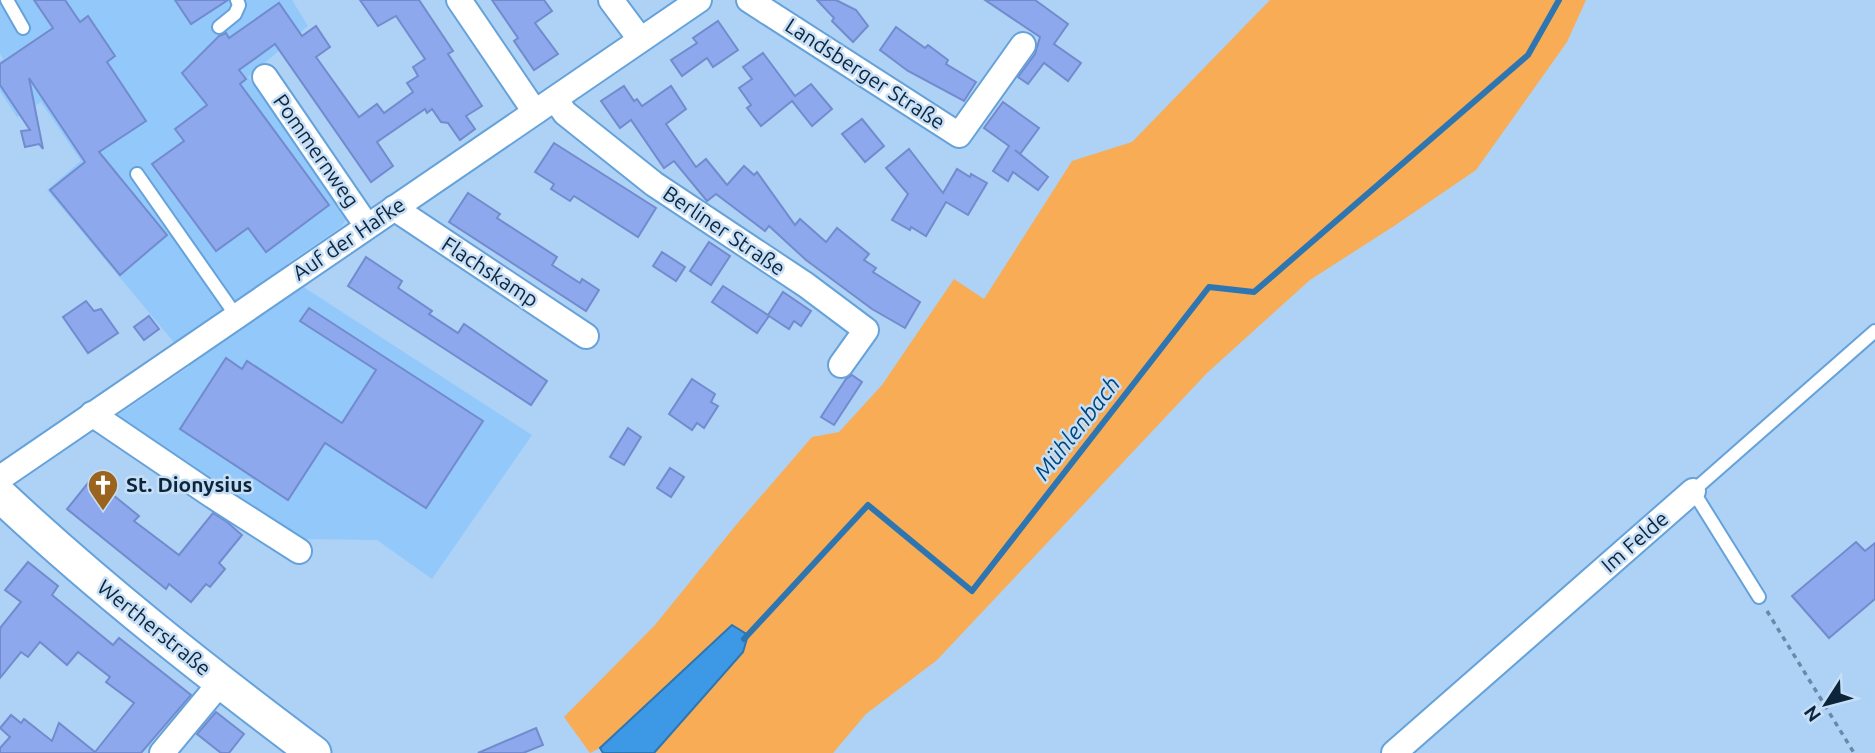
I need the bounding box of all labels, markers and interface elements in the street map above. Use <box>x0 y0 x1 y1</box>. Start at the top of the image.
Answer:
street label: Landsberger Straße <box>781 13 950 134</box>
street label: Pommernweg <box>269 89 365 212</box>
street label: Berliner Straße <box>659 180 790 280</box>
street label: Auf der Hafke <box>288 192 409 285</box>
street label: Flachskamp <box>438 231 543 311</box>
water label: Mühlenbach <box>1029 371 1125 484</box>
church icon: St. Dionysius <box>86 468 120 512</box>
place label: St. Dionysius <box>126 472 252 496</box>
street label: Im Felde <box>1596 506 1673 577</box>
street label: Wertherstraße <box>93 574 216 680</box>
north arrow <box>1791 669 1861 739</box>
text: N <box>1799 702 1825 726</box>

